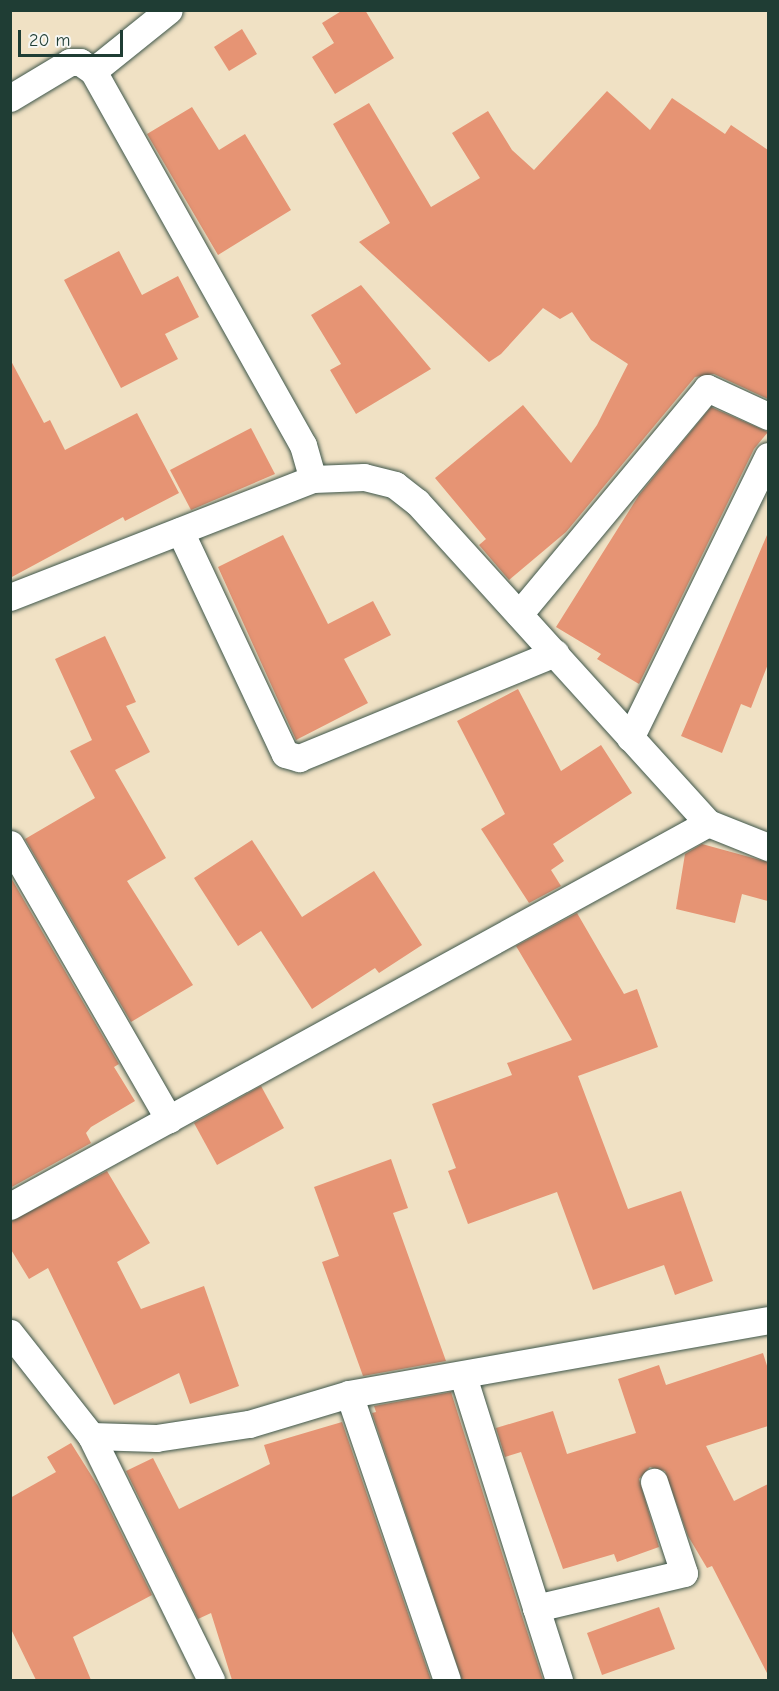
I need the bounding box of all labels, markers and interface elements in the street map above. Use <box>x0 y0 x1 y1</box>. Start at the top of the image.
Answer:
scale bar <box>21 18 126 56</box>
text: 20 m <box>29 30 70 51</box>

